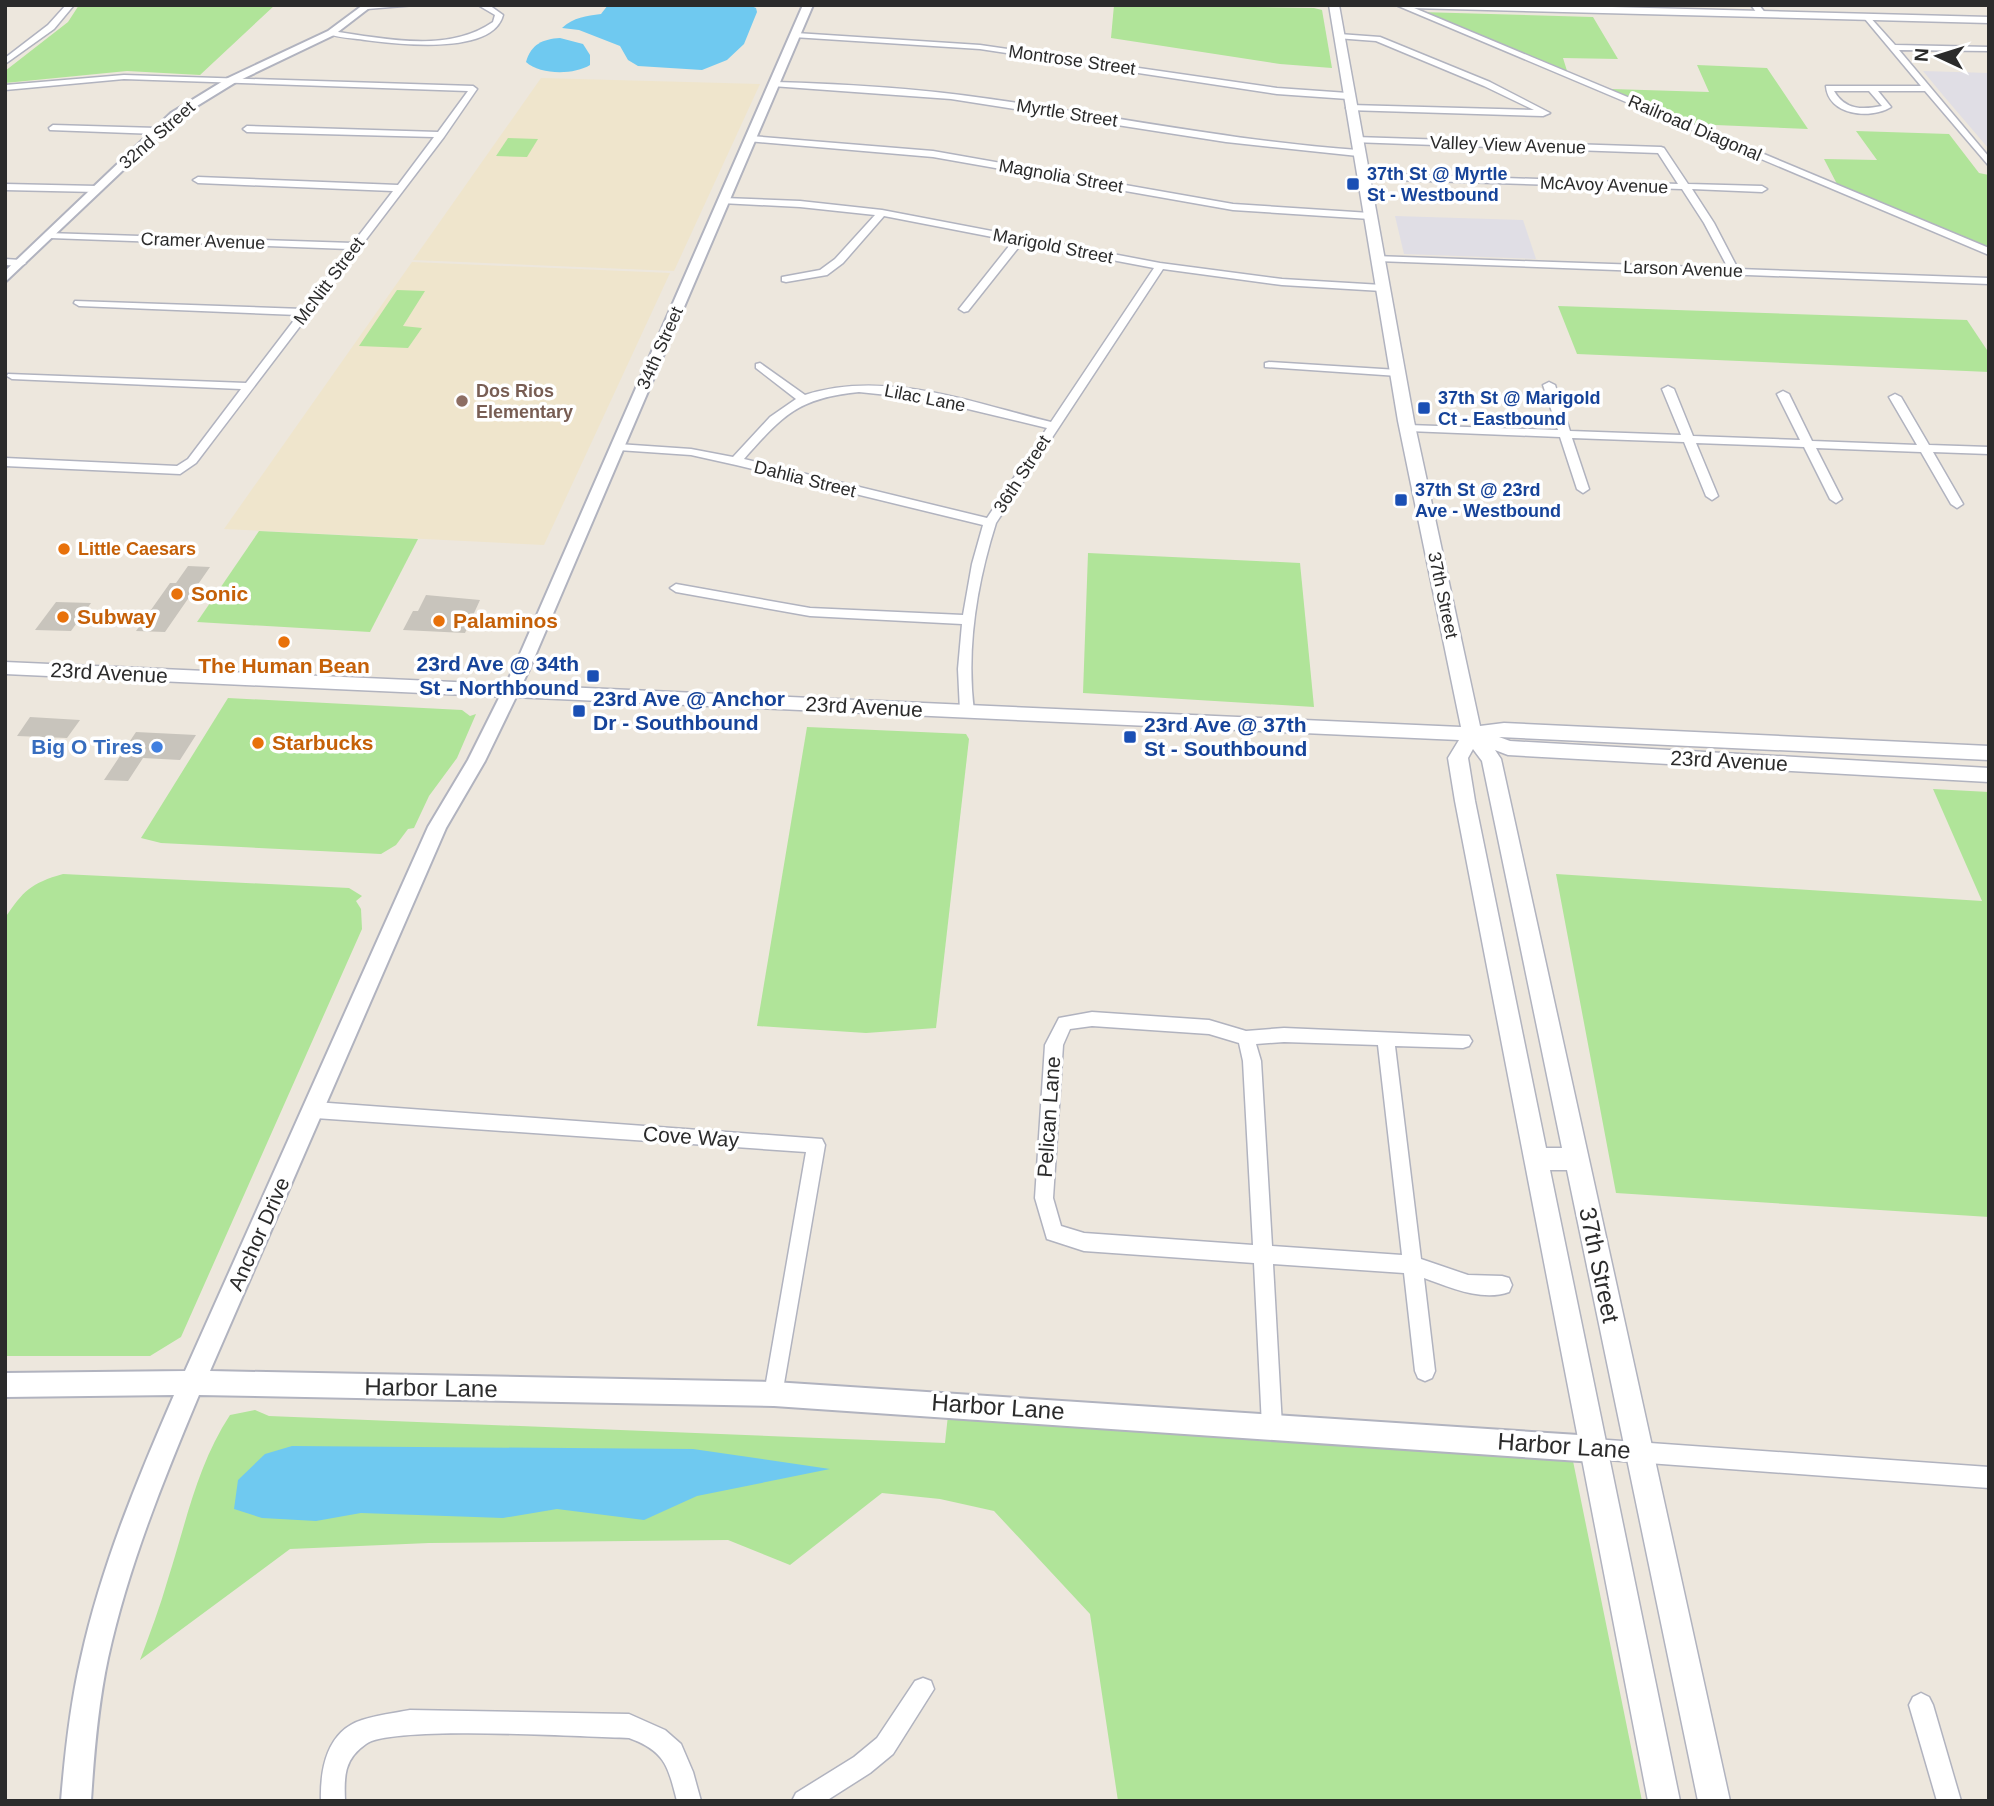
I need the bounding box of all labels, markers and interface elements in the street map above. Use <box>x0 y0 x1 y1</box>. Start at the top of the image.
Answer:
north arrow <box>1903 21 1973 91</box>
street label: Montrose Street <box>1007 41 1137 79</box>
text: N <box>1911 47 1932 62</box>
street label: Railroad Diagonal <box>1625 91 1765 165</box>
street label: Myrtle Street <box>1015 95 1119 131</box>
street label: 32nd Street <box>115 97 199 173</box>
street label: Valley View Avenue <box>1430 132 1586 158</box>
street label: Magnolia Street <box>997 155 1125 197</box>
place label: 37th St @ Myrtle St - Westbound <box>1367 164 1508 205</box>
street label: McAvoy Avenue <box>1539 173 1669 197</box>
marker: 37th St @ Myrtle St - Westbound <box>1345 176 1361 192</box>
street label: Marigold Street <box>991 225 1115 267</box>
street label: Cramer Avenue <box>140 229 266 253</box>
street label: McNitt Street <box>290 233 368 329</box>
street label: Larson Avenue <box>1623 257 1743 281</box>
street label: 34th Street <box>633 304 687 392</box>
street label: Lilac Lane <box>883 380 967 416</box>
place label: Dos Rios Elementary <box>476 381 573 422</box>
place label: 37th St @ Marigold Ct - Eastbound <box>1438 388 1601 429</box>
marker: Dos Rios Elementary <box>454 393 470 409</box>
marker: 37th St @ Marigold Ct - Eastbound <box>1416 400 1432 416</box>
street label: 36th Street <box>990 432 1054 516</box>
street label: Dahlia Street <box>752 457 858 501</box>
place label: 37th St @ 23rd Ave - Westbound <box>1415 480 1561 521</box>
marker: 37th St @ 23rd Ave - Westbound <box>1393 492 1409 508</box>
place label: Little Caesars <box>78 539 196 559</box>
marker: Little Caesars <box>56 541 72 557</box>
street label: 37th Street <box>1424 550 1462 640</box>
place label: Sonic <box>191 582 248 605</box>
marker: Sonic <box>169 586 185 602</box>
place label: Subway <box>77 605 157 628</box>
marker: Subway <box>55 609 71 625</box>
place label: Palaminos <box>453 609 558 632</box>
marker: Palaminos <box>431 613 447 629</box>
marker: The Human Bean <box>276 634 292 650</box>
place label: 23rd Ave @ 34th St - Northbound <box>417 652 579 699</box>
place label: The Human Bean <box>198 654 370 677</box>
street label: 23rd Avenue <box>50 658 168 687</box>
marker: 23rd Ave @ 34th St - Northbound <box>585 668 601 684</box>
place label: 23rd Ave @ Anchor Dr - Southbound <box>593 687 785 734</box>
street label: 23rd Avenue <box>805 692 923 721</box>
marker: 23rd Ave @ Anchor Dr - Southbound <box>571 703 587 719</box>
place label: 23rd Ave @ 37th St - Southbound <box>1144 713 1307 760</box>
marker: 23rd Ave @ 37th St - Southbound <box>1122 729 1138 745</box>
place label: Starbucks <box>272 731 374 754</box>
place label: Big O Tires <box>31 735 143 758</box>
marker: Starbucks <box>250 735 266 751</box>
marker: Big O Tires <box>149 739 165 755</box>
street label: 23rd Avenue <box>1670 746 1788 775</box>
street label: Pelican Lane <box>1033 1056 1064 1178</box>
street label: Cove Way <box>642 1122 740 1151</box>
street label: Anchor Drive <box>223 1174 294 1294</box>
street label: 37th Street <box>1574 1205 1625 1325</box>
street label: Harbor Lane <box>364 1373 498 1402</box>
street label: Harbor Lane <box>931 1388 1066 1425</box>
street label: Harbor Lane <box>1497 1427 1632 1464</box>

